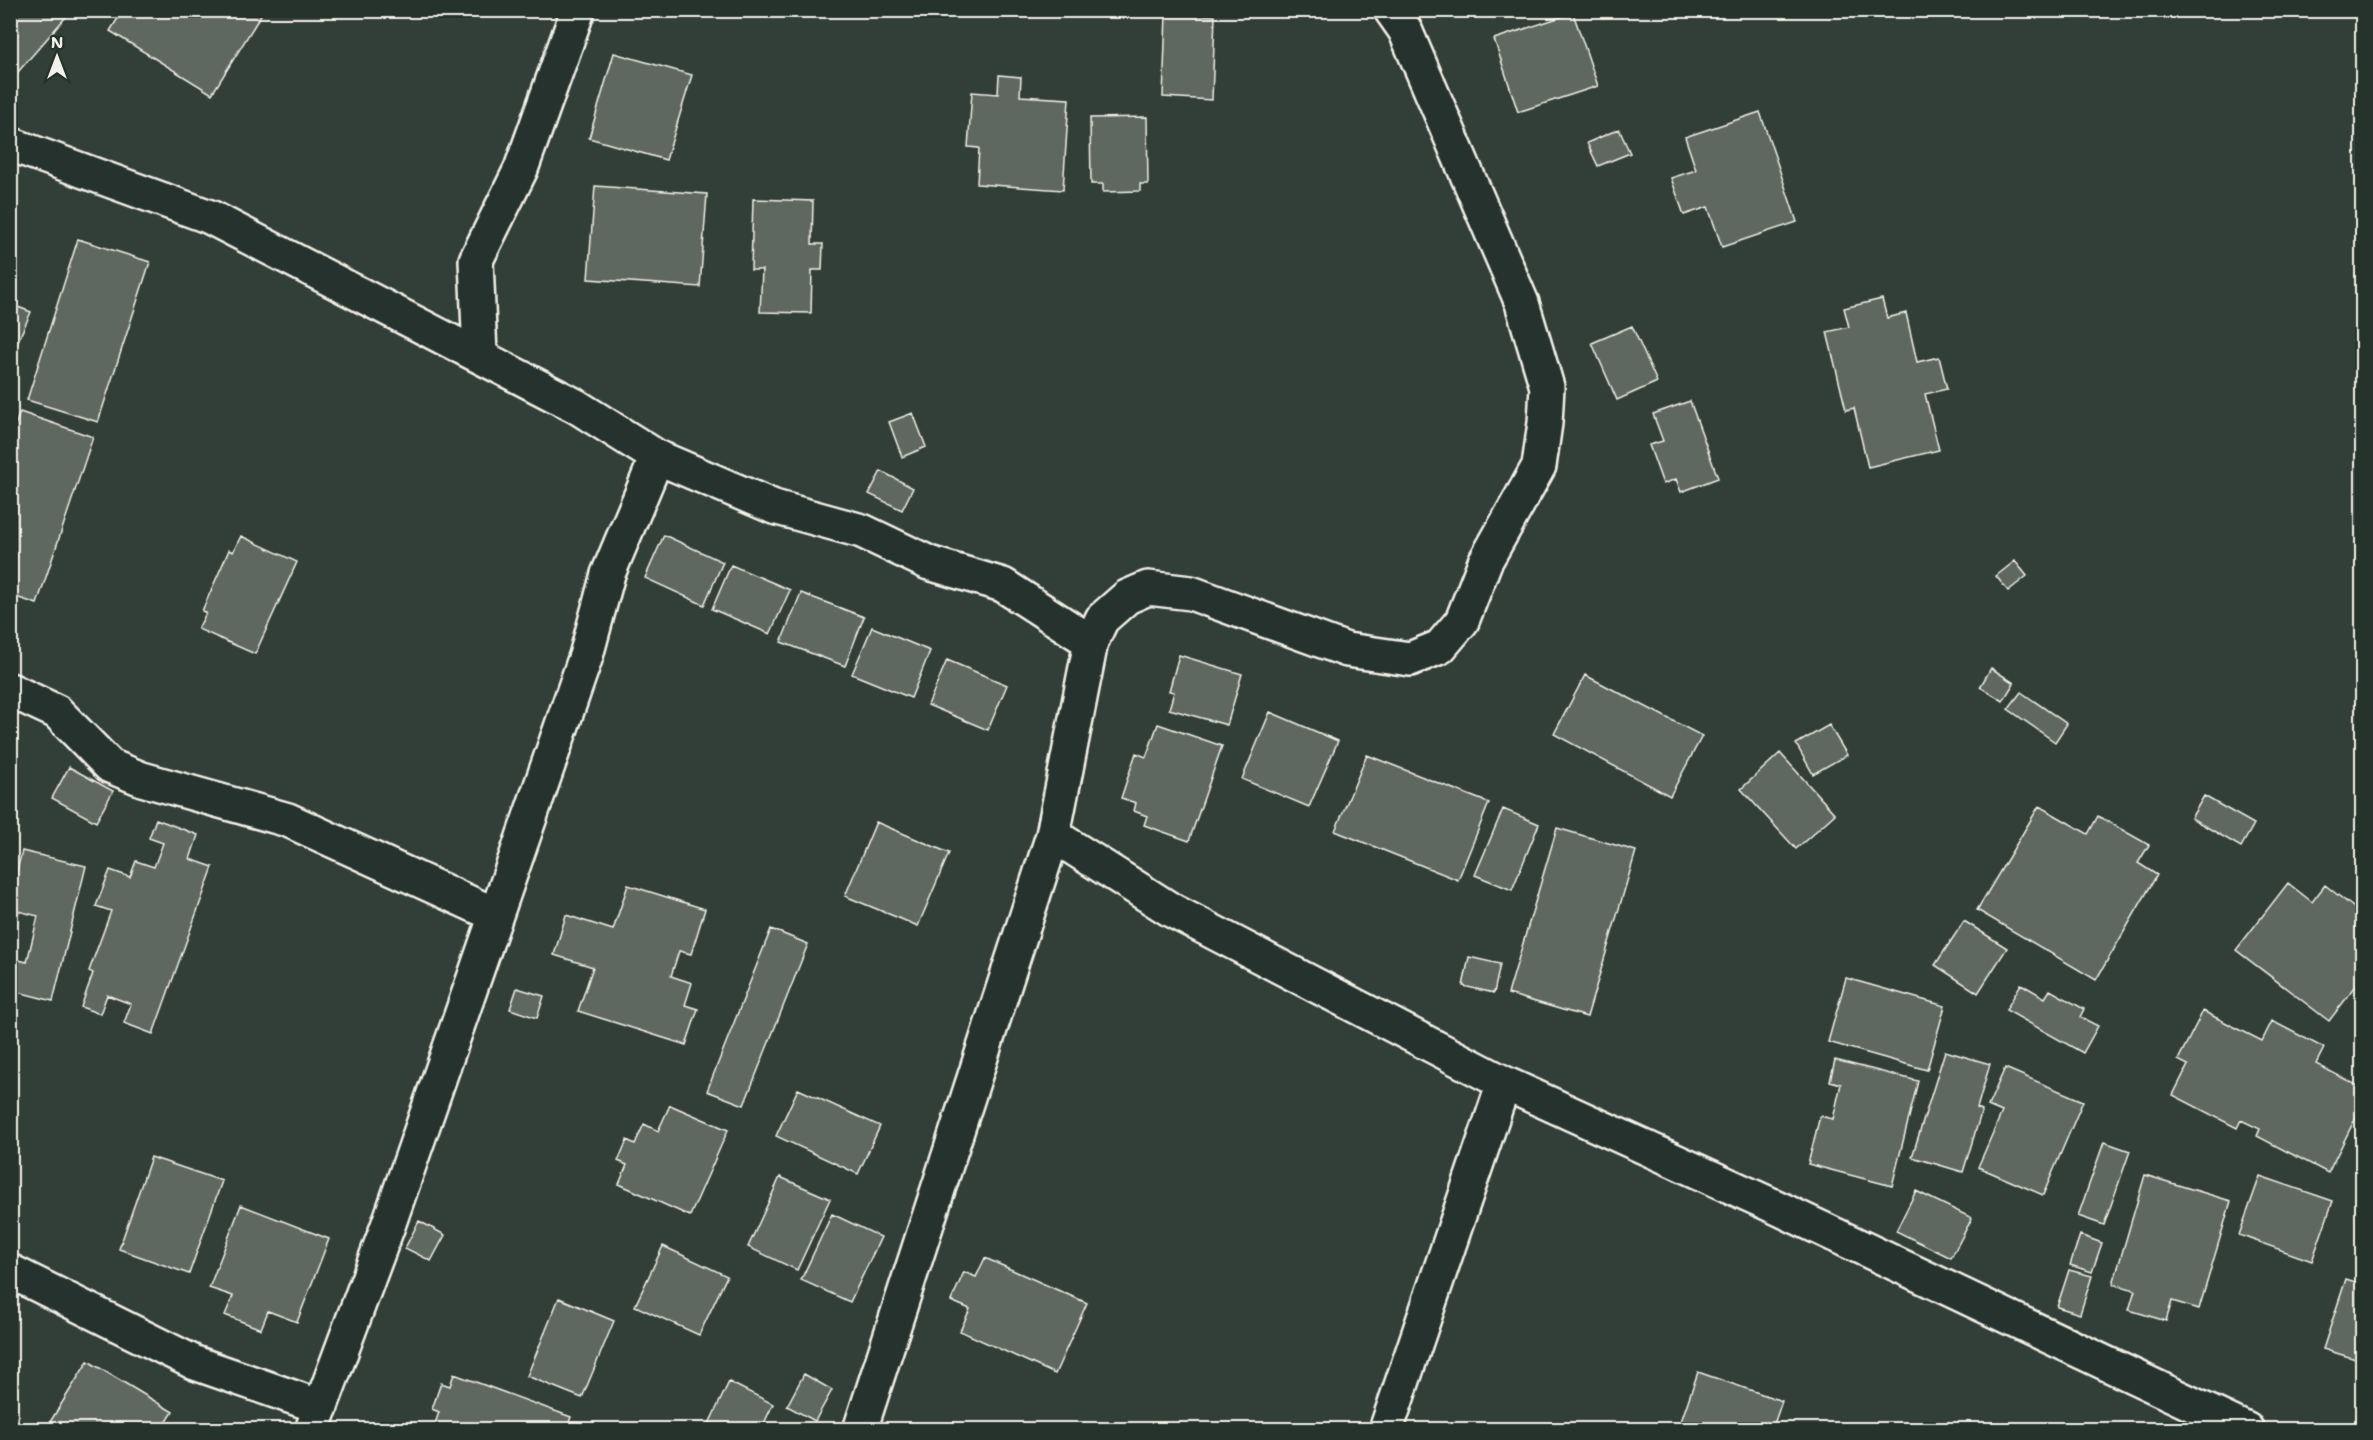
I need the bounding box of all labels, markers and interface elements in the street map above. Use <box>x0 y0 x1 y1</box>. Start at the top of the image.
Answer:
north arrow <box>27 27 87 87</box>
text: N <box>51 32 63 53</box>

